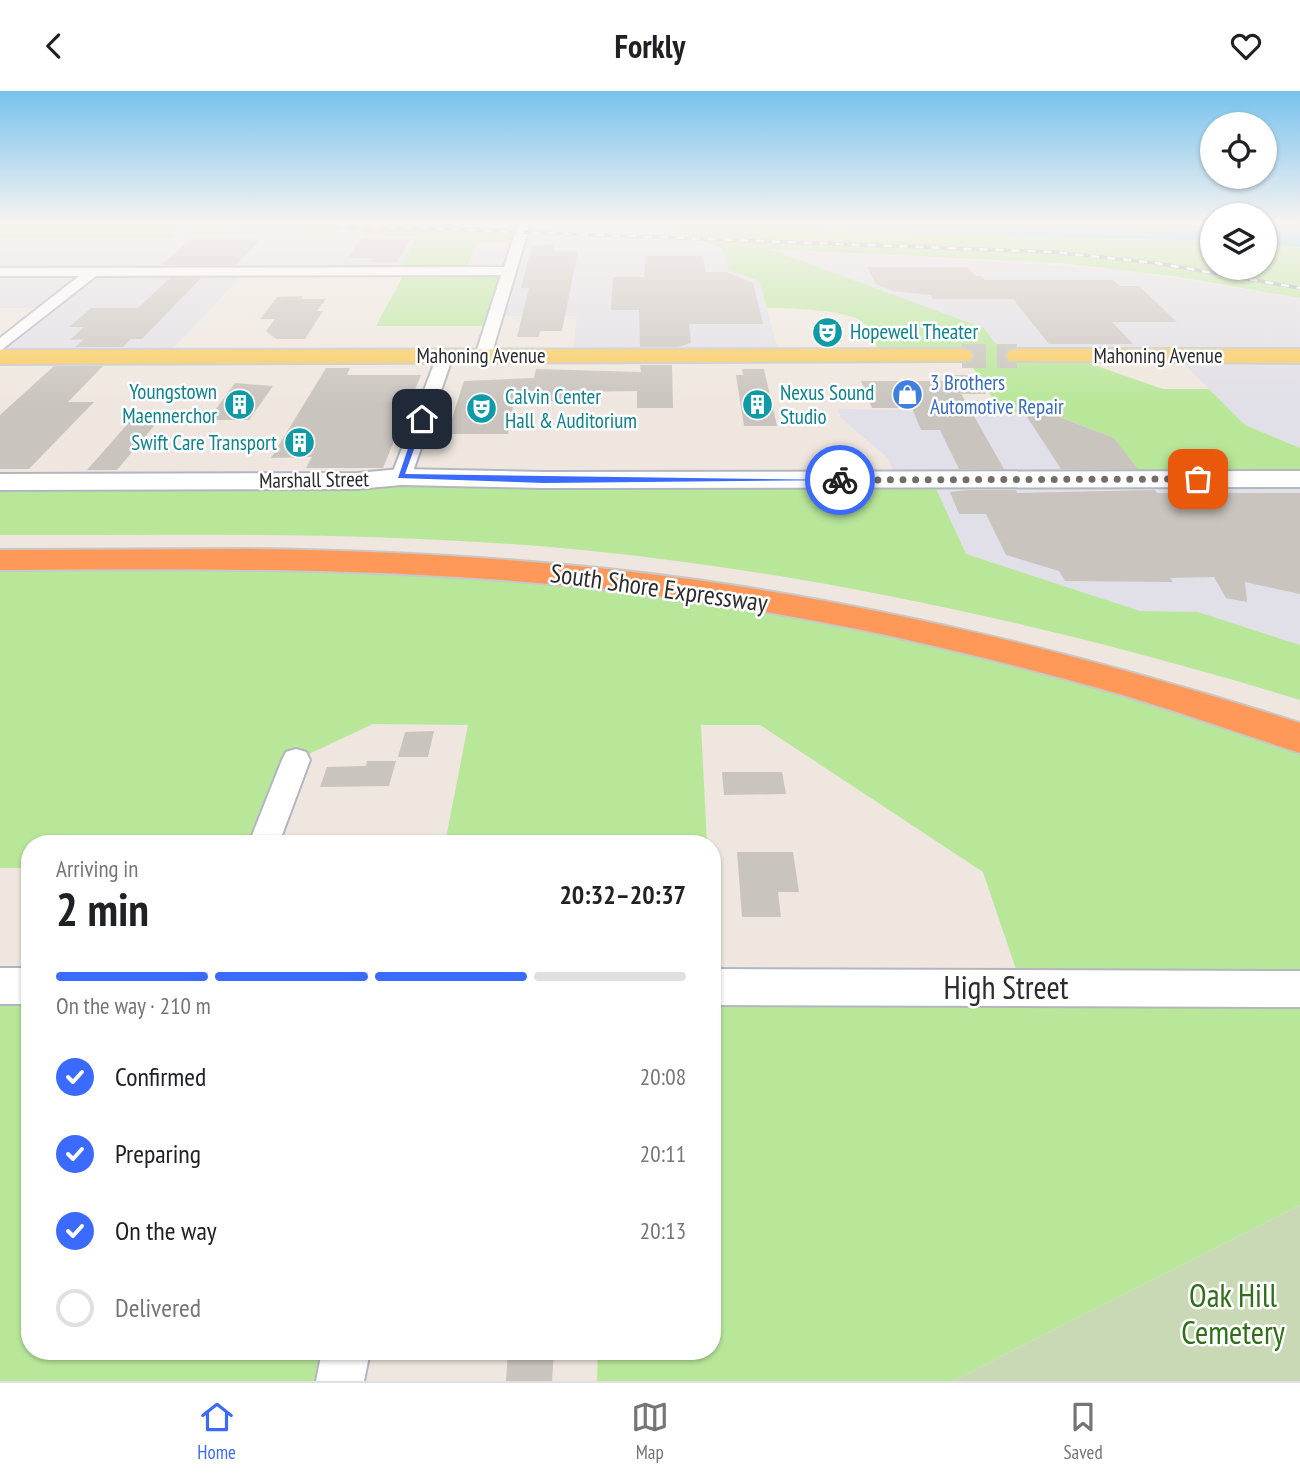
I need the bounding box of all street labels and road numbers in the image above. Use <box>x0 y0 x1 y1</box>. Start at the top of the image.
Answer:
street label: Mahoning Avenue <box>416 342 546 369</box>
street label: Mahoning Avenue <box>1093 342 1223 369</box>
street label: Marshall Street <box>259 465 369 494</box>
street label: South Shore Expressway <box>548 556 770 619</box>
street label: High Street <box>943 966 1069 1008</box>

